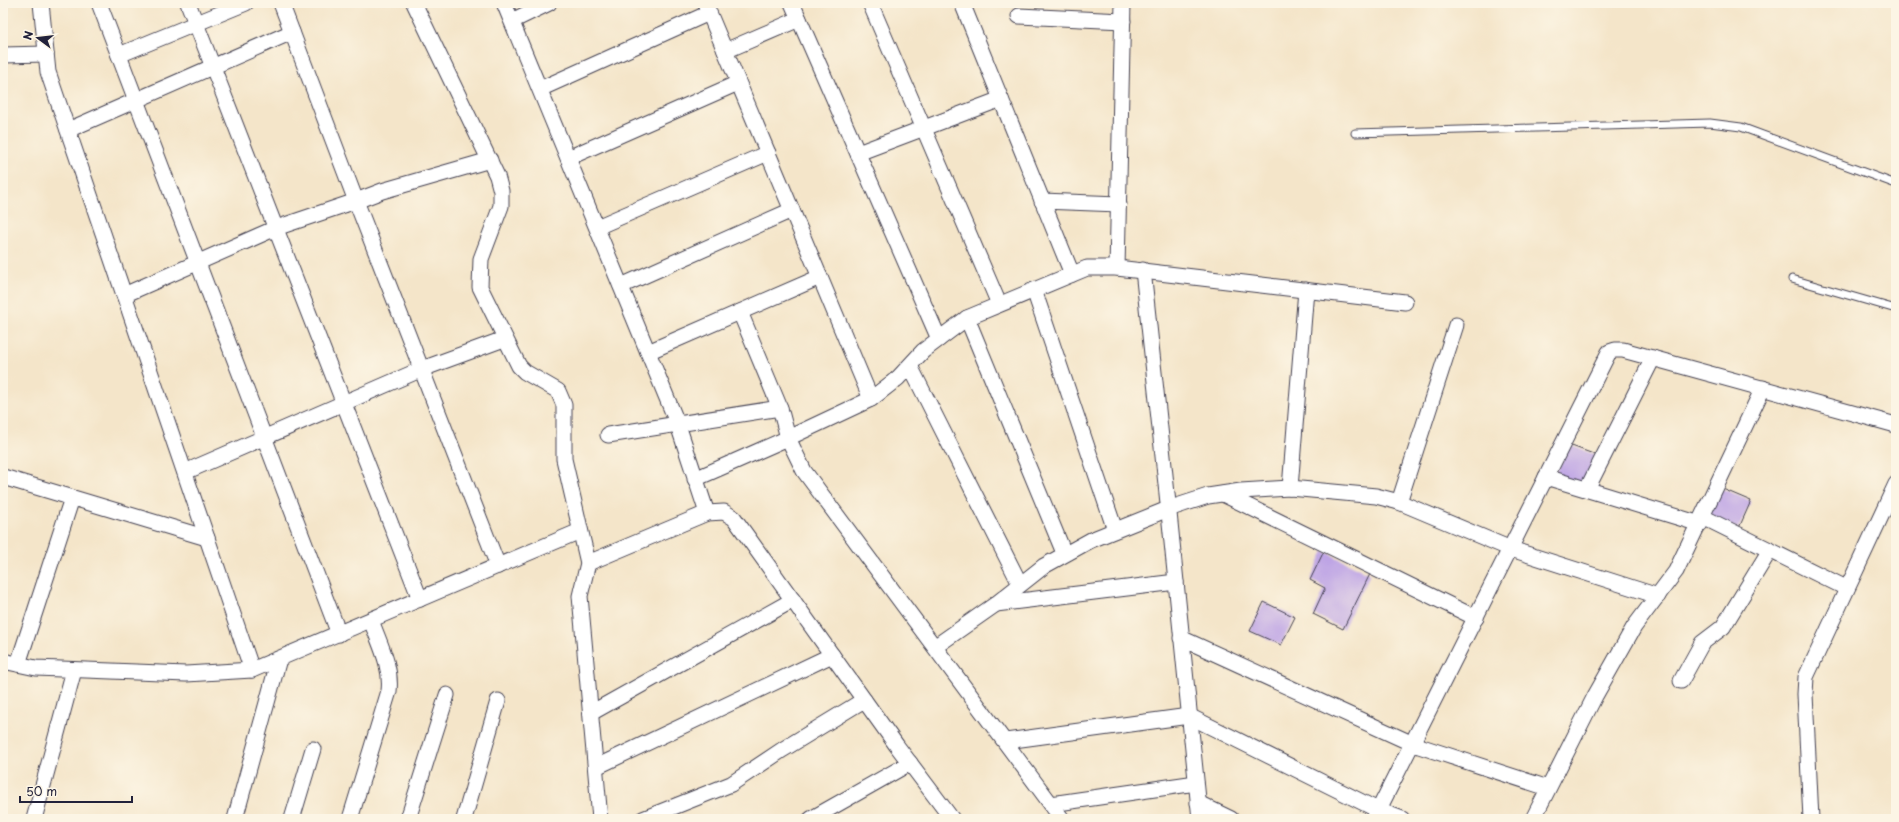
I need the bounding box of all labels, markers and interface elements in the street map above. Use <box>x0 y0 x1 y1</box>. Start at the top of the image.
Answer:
north arrow <box>18 18 58 58</box>
text: N <box>19 29 37 42</box>
scale bar <box>20 778 132 804</box>
text: 50 m <box>26 782 57 800</box>

